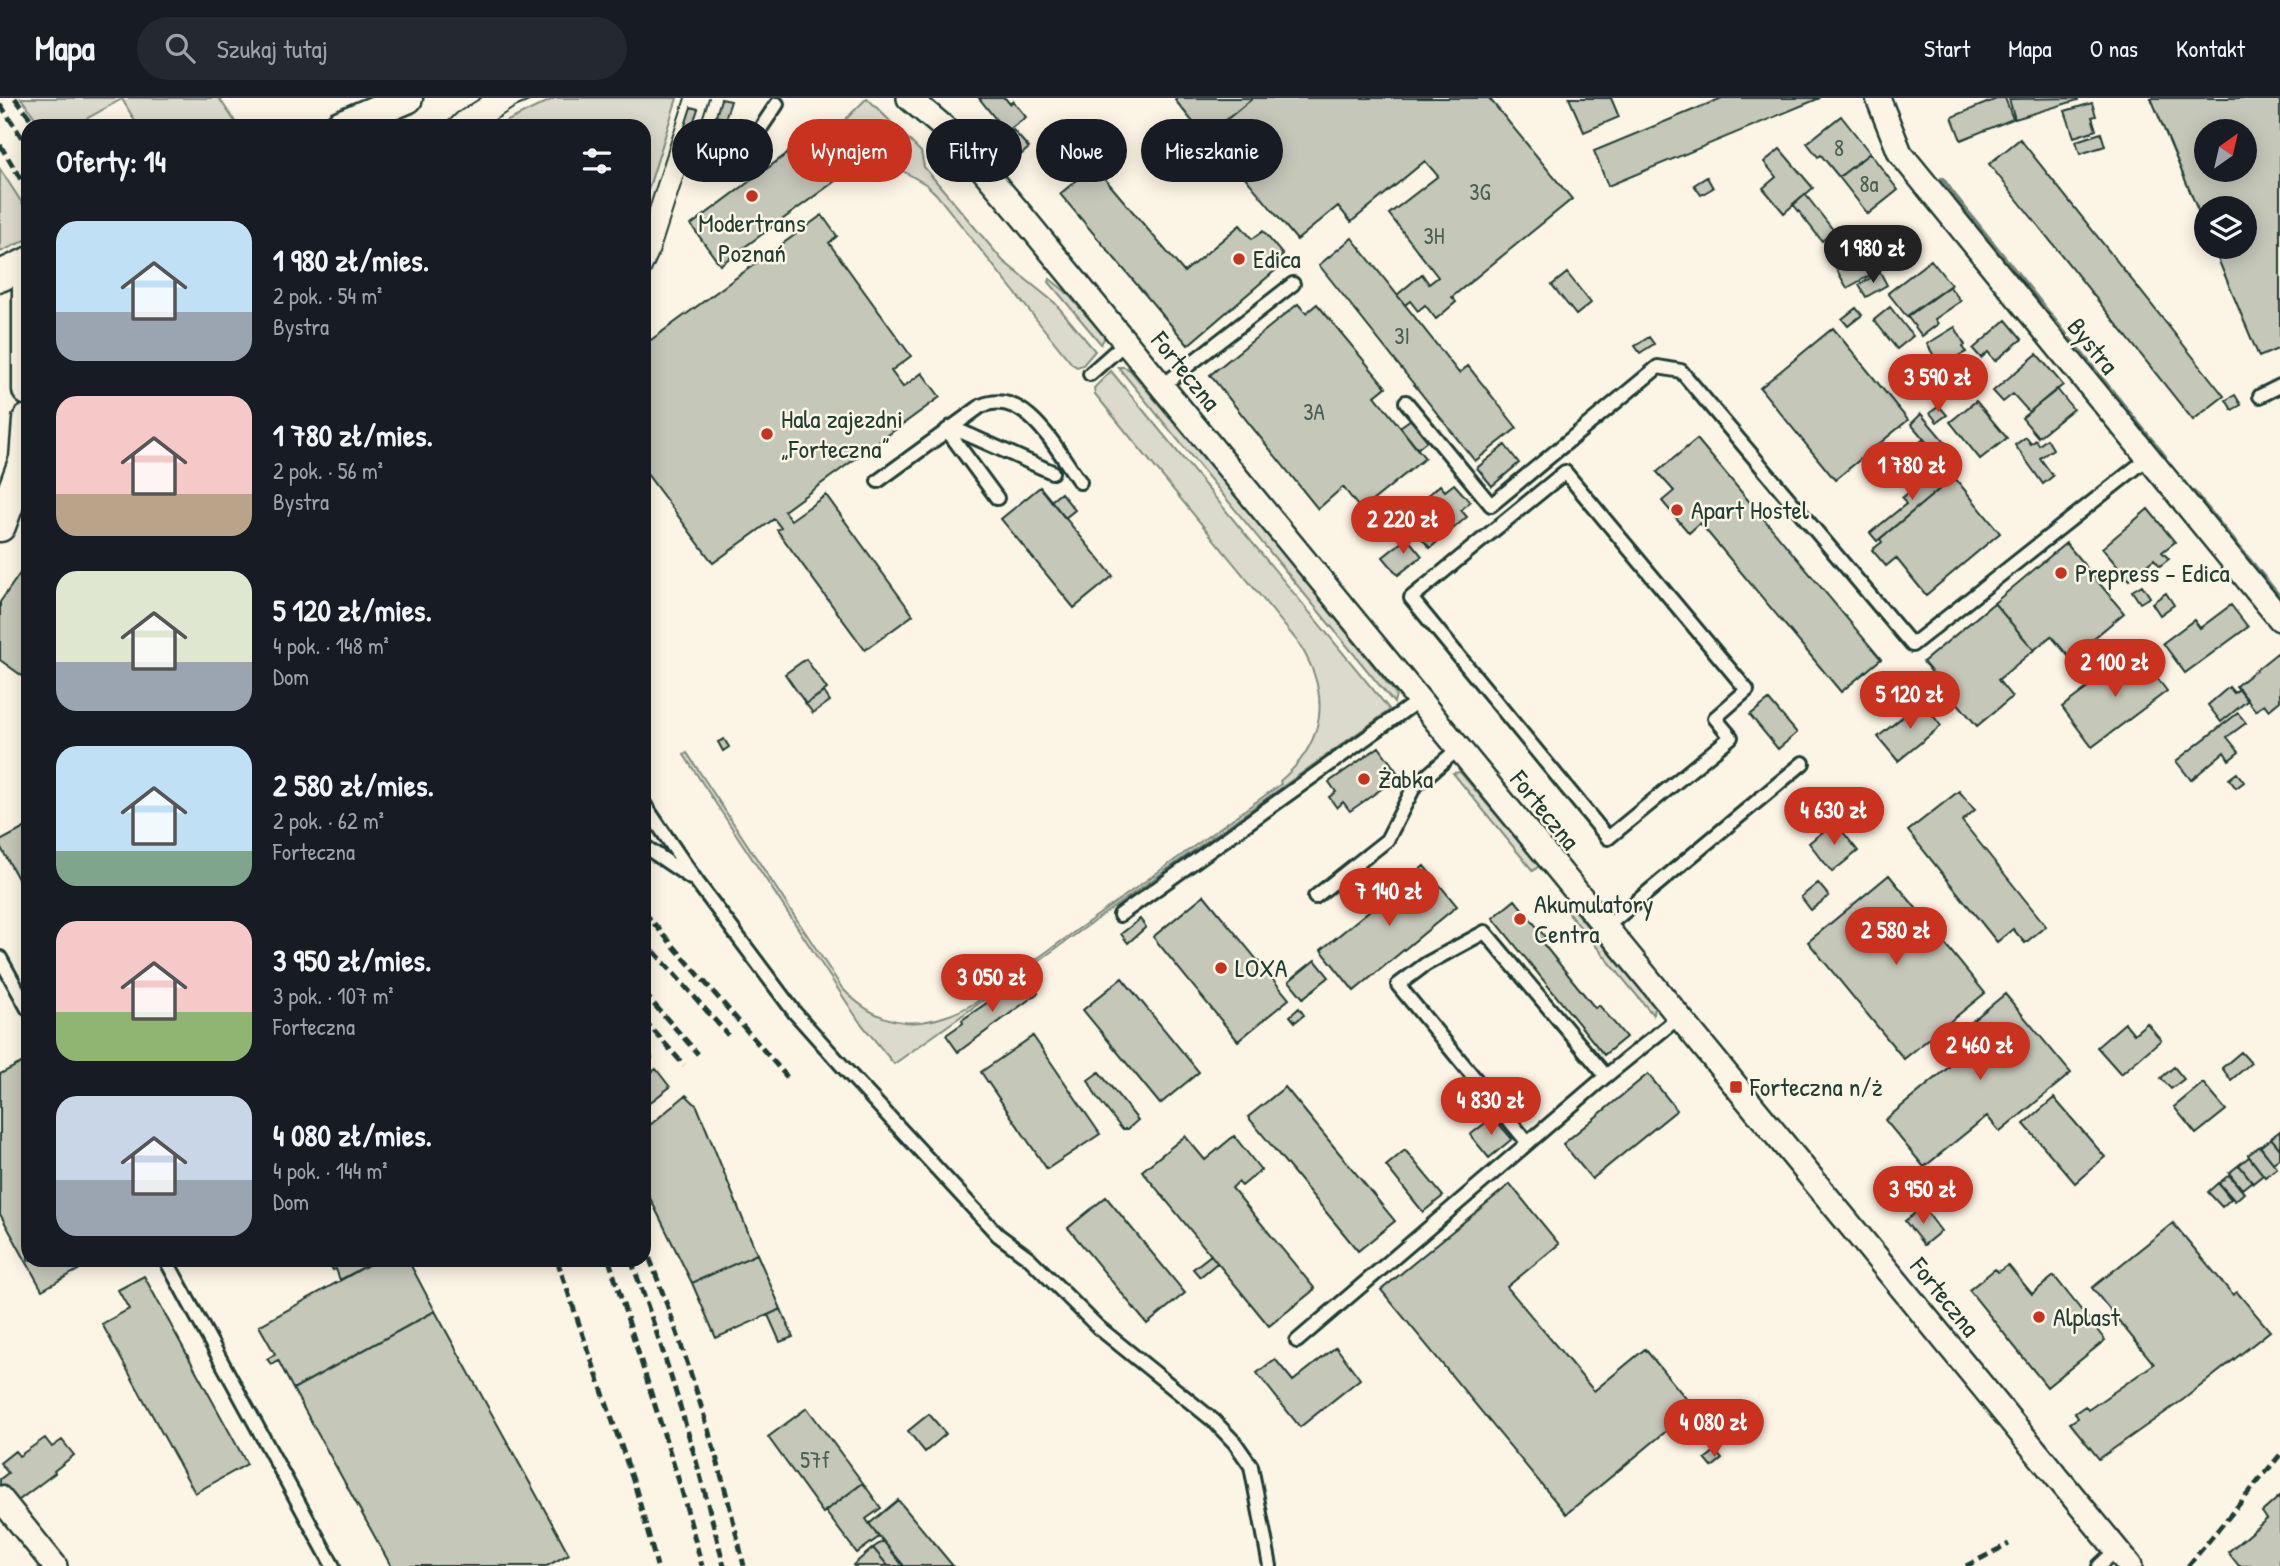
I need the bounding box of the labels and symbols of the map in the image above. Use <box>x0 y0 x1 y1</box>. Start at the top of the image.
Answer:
north arrow <box>2194 119 2258 182</box>
house number: 8 <box>1834 132 1844 163</box>
house number: 8a <box>1860 168 1878 199</box>
house number: 3G <box>1469 176 1491 207</box>
marker: Modertrans Poznań <box>744 188 760 204</box>
place label: Modertrans Poznań <box>698 205 806 270</box>
house number: 3H <box>1423 220 1445 251</box>
pin: 1 980 zł <box>1801 226 1945 285</box>
place label: Edica <box>1253 241 1301 276</box>
marker: Edica <box>1231 251 1247 267</box>
street label: Bystra <box>2060 310 2127 381</box>
house number: 3I <box>1394 320 1410 351</box>
street label: Forteczna <box>1143 323 1229 418</box>
pin: 3 590 zł <box>1866 354 2010 414</box>
house number: 3A <box>1303 396 1325 427</box>
place label: Hala zajezdni „Forteczna” <box>781 401 903 466</box>
marker: Hala zajezdni „Forteczna” <box>759 426 775 442</box>
pin: 1 780 zł <box>1840 442 1984 502</box>
place label: Apart Hostel <box>1691 492 1809 527</box>
pin: 2 220 zł <box>1331 496 1475 556</box>
marker: Apart Hostel <box>1669 502 1685 518</box>
place label: Prepress - Edica <box>2075 555 2230 590</box>
marker: Prepress - Edica <box>2053 565 2069 581</box>
pin: 2 100 zł <box>2043 640 2187 699</box>
pin: 5 120 zł <box>1838 672 1982 731</box>
place label: Żabka <box>1378 761 1433 796</box>
street label: Forteczna <box>1502 762 1588 857</box>
marker: Żabka <box>1356 771 1372 787</box>
pin: 4 630 zł <box>1762 788 1906 847</box>
pin: 7 140 zł <box>1317 868 1461 928</box>
place label: Akumulatory Centra <box>1534 886 1654 951</box>
pin: 2 580 zł <box>1824 908 1968 967</box>
marker: Akumulatory Centra <box>1512 911 1528 927</box>
place label: LOXA <box>1235 950 1288 985</box>
pin: 3 050 zł <box>920 954 1064 1014</box>
marker: LOXA <box>1213 960 1229 976</box>
pin: 2 460 zł <box>1908 1023 2052 1082</box>
place label: Forteczna n/ż <box>1749 1069 1883 1104</box>
pin: 4 830 zł <box>1419 1077 1563 1137</box>
marker: Forteczna n/ż <box>1728 1079 1744 1095</box>
pin: 3 950 zł <box>1851 1166 1995 1226</box>
street label: Forteczna <box>1902 1249 1988 1344</box>
place label: Alplast <box>2053 1299 2121 1334</box>
marker: Alplast <box>2031 1309 2047 1325</box>
pin: 4 080 zł <box>1642 1400 1786 1459</box>
house number: 57f <box>800 1444 830 1475</box>

